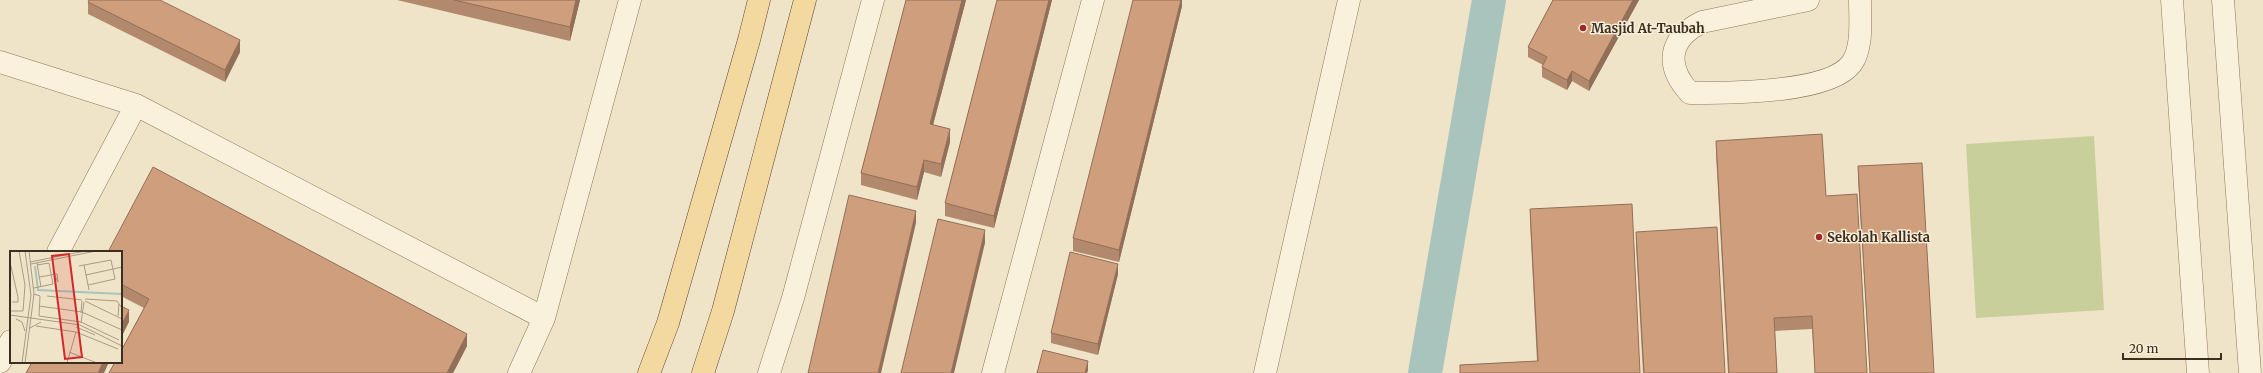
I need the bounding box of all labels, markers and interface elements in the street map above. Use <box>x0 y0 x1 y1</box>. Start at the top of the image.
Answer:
place label: Masjid At-Taubah <box>1591 20 1705 37</box>
marker: Masjid At-Taubah <box>1578 23 1588 33</box>
place label: Sekolah Kallista <box>1827 229 1930 246</box>
marker: Sekolah Kallista <box>1814 232 1824 242</box>
inset map <box>10 251 122 363</box>
scale bar <box>2123 335 2221 361</box>
text: 20 m <box>2129 341 2158 356</box>

